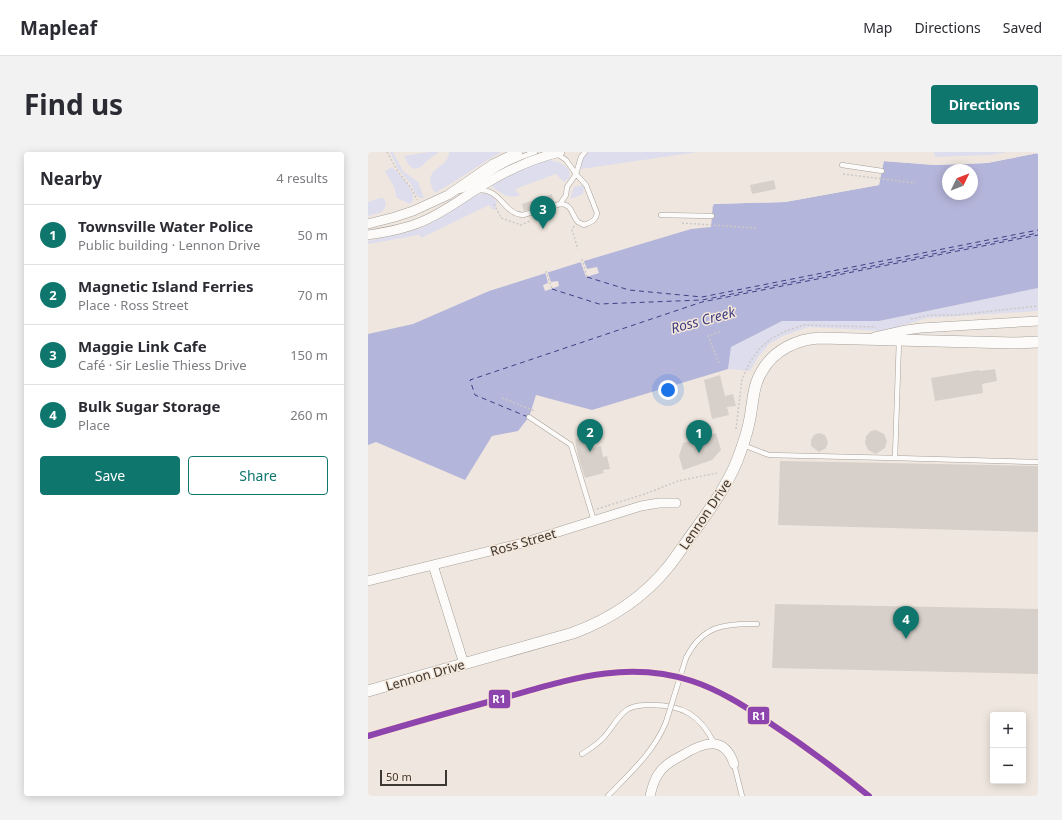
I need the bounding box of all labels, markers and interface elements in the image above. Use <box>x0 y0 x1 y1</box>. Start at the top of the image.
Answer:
text: Mapleaf <box>20 15 97 41</box>
text: Map <box>863 18 892 37</box>
text: Directions <box>914 18 981 37</box>
text: Saved <box>1003 18 1042 37</box>
text: Find us <box>24 85 123 123</box>
button: Directions <box>931 85 1038 124</box>
north arrow <box>942 164 978 200</box>
text: Nearby <box>40 167 102 190</box>
text: 4 results <box>276 169 328 187</box>
pin: 3 <box>530 196 556 229</box>
text: Townsville Water Police <box>78 216 253 236</box>
text: 1 <box>49 226 57 244</box>
text: 50 m <box>298 226 328 244</box>
text: Public building · Lennon Drive <box>78 236 260 254</box>
text: Magnetic Island Ferries <box>78 276 253 296</box>
text: 2 <box>49 286 57 304</box>
text: 70 m <box>298 286 328 304</box>
text: Place · Ross Street <box>78 296 188 314</box>
water label: Ross Creek <box>669 302 738 337</box>
text: Maggie Link Cafe <box>78 336 207 356</box>
text: 3 <box>49 346 57 364</box>
text: 150 m <box>290 346 328 364</box>
text: Café · Sir Leslie Thiess Drive <box>78 356 247 374</box>
your location <box>658 380 678 400</box>
text: Bulk Sugar Storage <box>78 396 220 416</box>
text: 4 <box>49 406 57 424</box>
text: 260 m <box>290 406 328 424</box>
text: Place <box>78 416 110 434</box>
pin: 2 <box>577 419 603 452</box>
pin: 1 <box>686 420 712 453</box>
button: Save <box>40 456 180 495</box>
button: Share <box>188 456 328 495</box>
street label: Lennon Drive <box>675 475 735 553</box>
street label: Ross Street <box>488 524 558 560</box>
pin: 4 <box>893 606 919 639</box>
street label: Lennon Drive <box>383 655 467 695</box>
line badge: R1 <box>488 689 511 709</box>
text: R1 <box>492 691 506 706</box>
line badge: R1 <box>747 706 770 725</box>
text: R1 <box>752 708 766 723</box>
map controls <box>990 712 1026 784</box>
button: + <box>990 712 1026 748</box>
button: − <box>990 748 1026 784</box>
scale bar <box>380 768 447 787</box>
text: 50 m <box>386 769 412 784</box>

